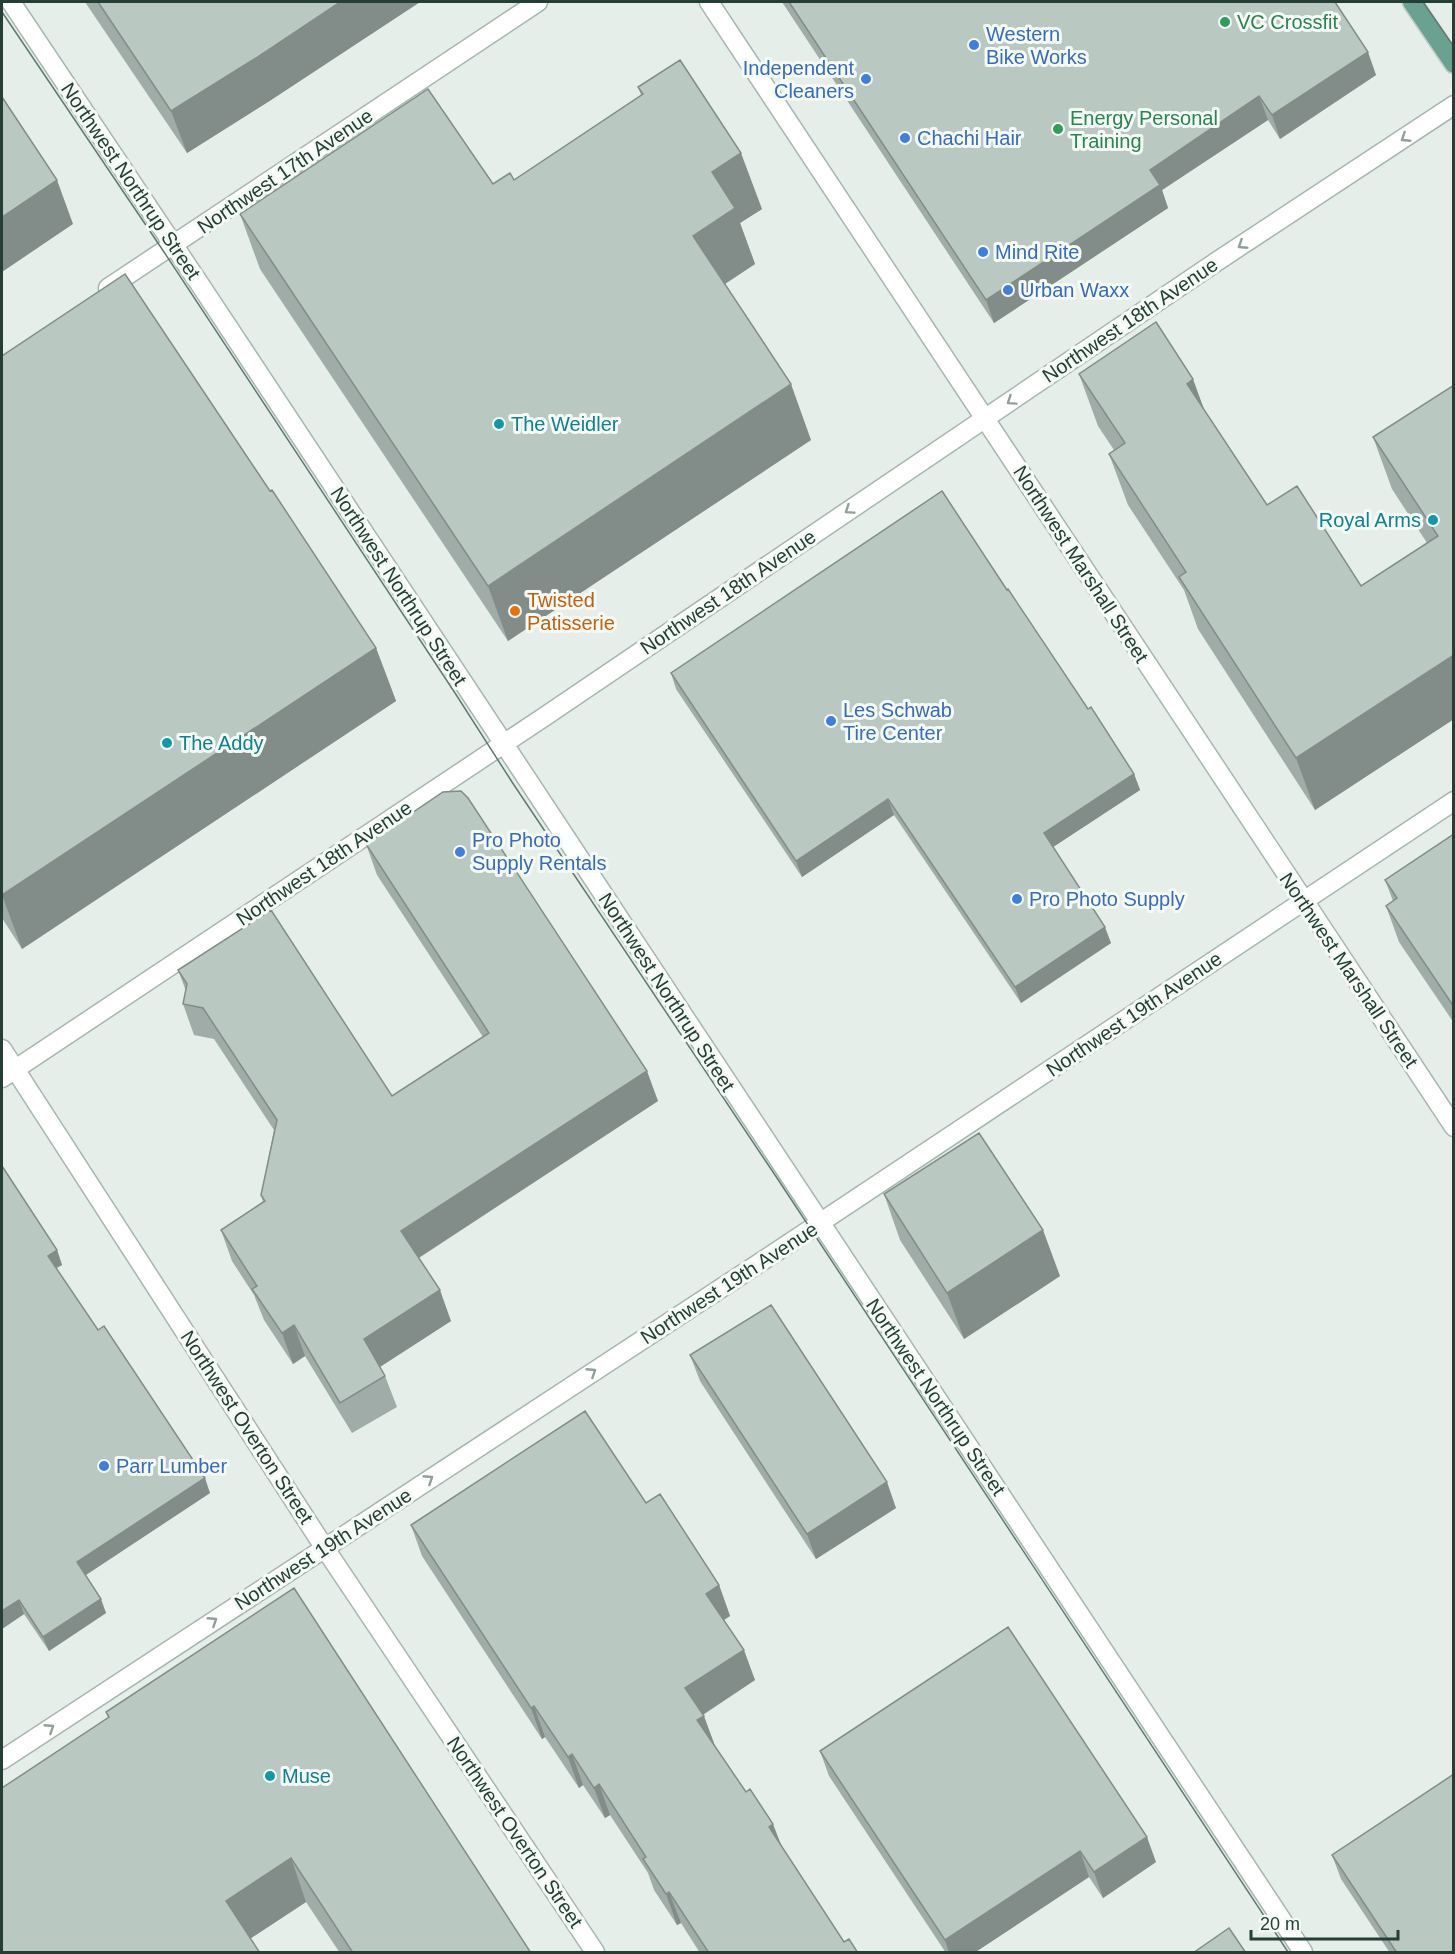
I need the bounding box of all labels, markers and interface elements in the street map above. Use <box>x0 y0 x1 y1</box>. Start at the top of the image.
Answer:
place label: VC Crossfit <box>1237 11 1339 33</box>
marker: VC Crossfit <box>1218 15 1232 29</box>
place label: Western Bike Works <box>986 23 1087 68</box>
marker: Western Bike Works <box>967 38 981 52</box>
place label: Independent Cleaners <box>743 57 854 102</box>
marker: Independent Cleaners <box>859 72 873 86</box>
street label: Northwest Northrup Street <box>57 79 205 284</box>
street label: Northwest 17th Avenue <box>193 104 377 238</box>
place label: Energy Personal Training <box>1070 107 1218 152</box>
marker: Energy Personal Training <box>1051 122 1065 136</box>
place label: Chachi Hair <box>917 127 1022 149</box>
marker: Chachi Hair <box>898 131 912 145</box>
one-way arrow <box>1401 131 1412 142</box>
one-way arrow <box>1238 238 1248 250</box>
place label: Mind Rite <box>995 241 1079 263</box>
marker: Mind Rite <box>976 245 990 259</box>
street label: Northwest 18th Avenue <box>1038 253 1222 387</box>
place label: Urban Waxx <box>1020 279 1129 301</box>
marker: Urban Waxx <box>1001 283 1015 297</box>
one-way arrow <box>1006 394 1017 405</box>
place label: The Weidler <box>511 413 619 435</box>
marker: The Weidler <box>492 417 506 431</box>
street label: Northwest Marshall Street <box>1009 462 1153 667</box>
street label: Northwest Northrup Street <box>327 483 472 690</box>
one-way arrow <box>845 503 856 514</box>
place label: Royal Arms <box>1319 509 1421 531</box>
marker: Royal Arms <box>1426 513 1440 527</box>
street label: Northwest 18th Avenue <box>636 525 820 659</box>
place label: Twisted Patisserie <box>527 589 615 634</box>
marker: Twisted Patisserie <box>508 604 522 618</box>
place label: Les Schwab Tire Center <box>843 699 952 744</box>
marker: Les Schwab Tire Center <box>824 714 838 728</box>
place label: The Addy <box>179 732 264 754</box>
marker: The Addy <box>160 736 174 750</box>
street label: Northwest 18th Avenue <box>232 796 416 930</box>
place label: Pro Photo Supply Rentals <box>472 829 607 874</box>
marker: Pro Photo Supply Rentals <box>453 845 467 859</box>
street label: Northwest Marshall Street <box>1276 868 1423 1072</box>
place label: Pro Photo Supply <box>1029 888 1185 910</box>
street label: Northwest Northrup Street <box>595 889 740 1096</box>
marker: Pro Photo Supply <box>1010 892 1024 906</box>
street label: Northwest 19th Avenue <box>1042 947 1226 1081</box>
street label: Northwest 19th Avenue <box>636 1218 822 1348</box>
street label: Northwest Northrup Street <box>862 1295 1010 1500</box>
street label: Northwest Overton Street <box>176 1326 318 1528</box>
one-way arrow <box>585 1368 596 1379</box>
place label: Parr Lumber <box>116 1455 227 1477</box>
marker: Parr Lumber <box>97 1459 111 1473</box>
one-way arrow <box>422 1475 433 1486</box>
street label: Northwest 19th Avenue <box>230 1484 416 1614</box>
one-way arrow <box>207 1617 218 1628</box>
one-way arrow <box>44 1724 55 1735</box>
street label: Northwest Overton Street <box>443 1732 587 1932</box>
place label: Muse <box>282 1765 331 1787</box>
marker: Muse <box>263 1769 277 1783</box>
scale bar <box>1251 1903 1398 1941</box>
text: 20 m <box>1260 1914 1300 1934</box>

